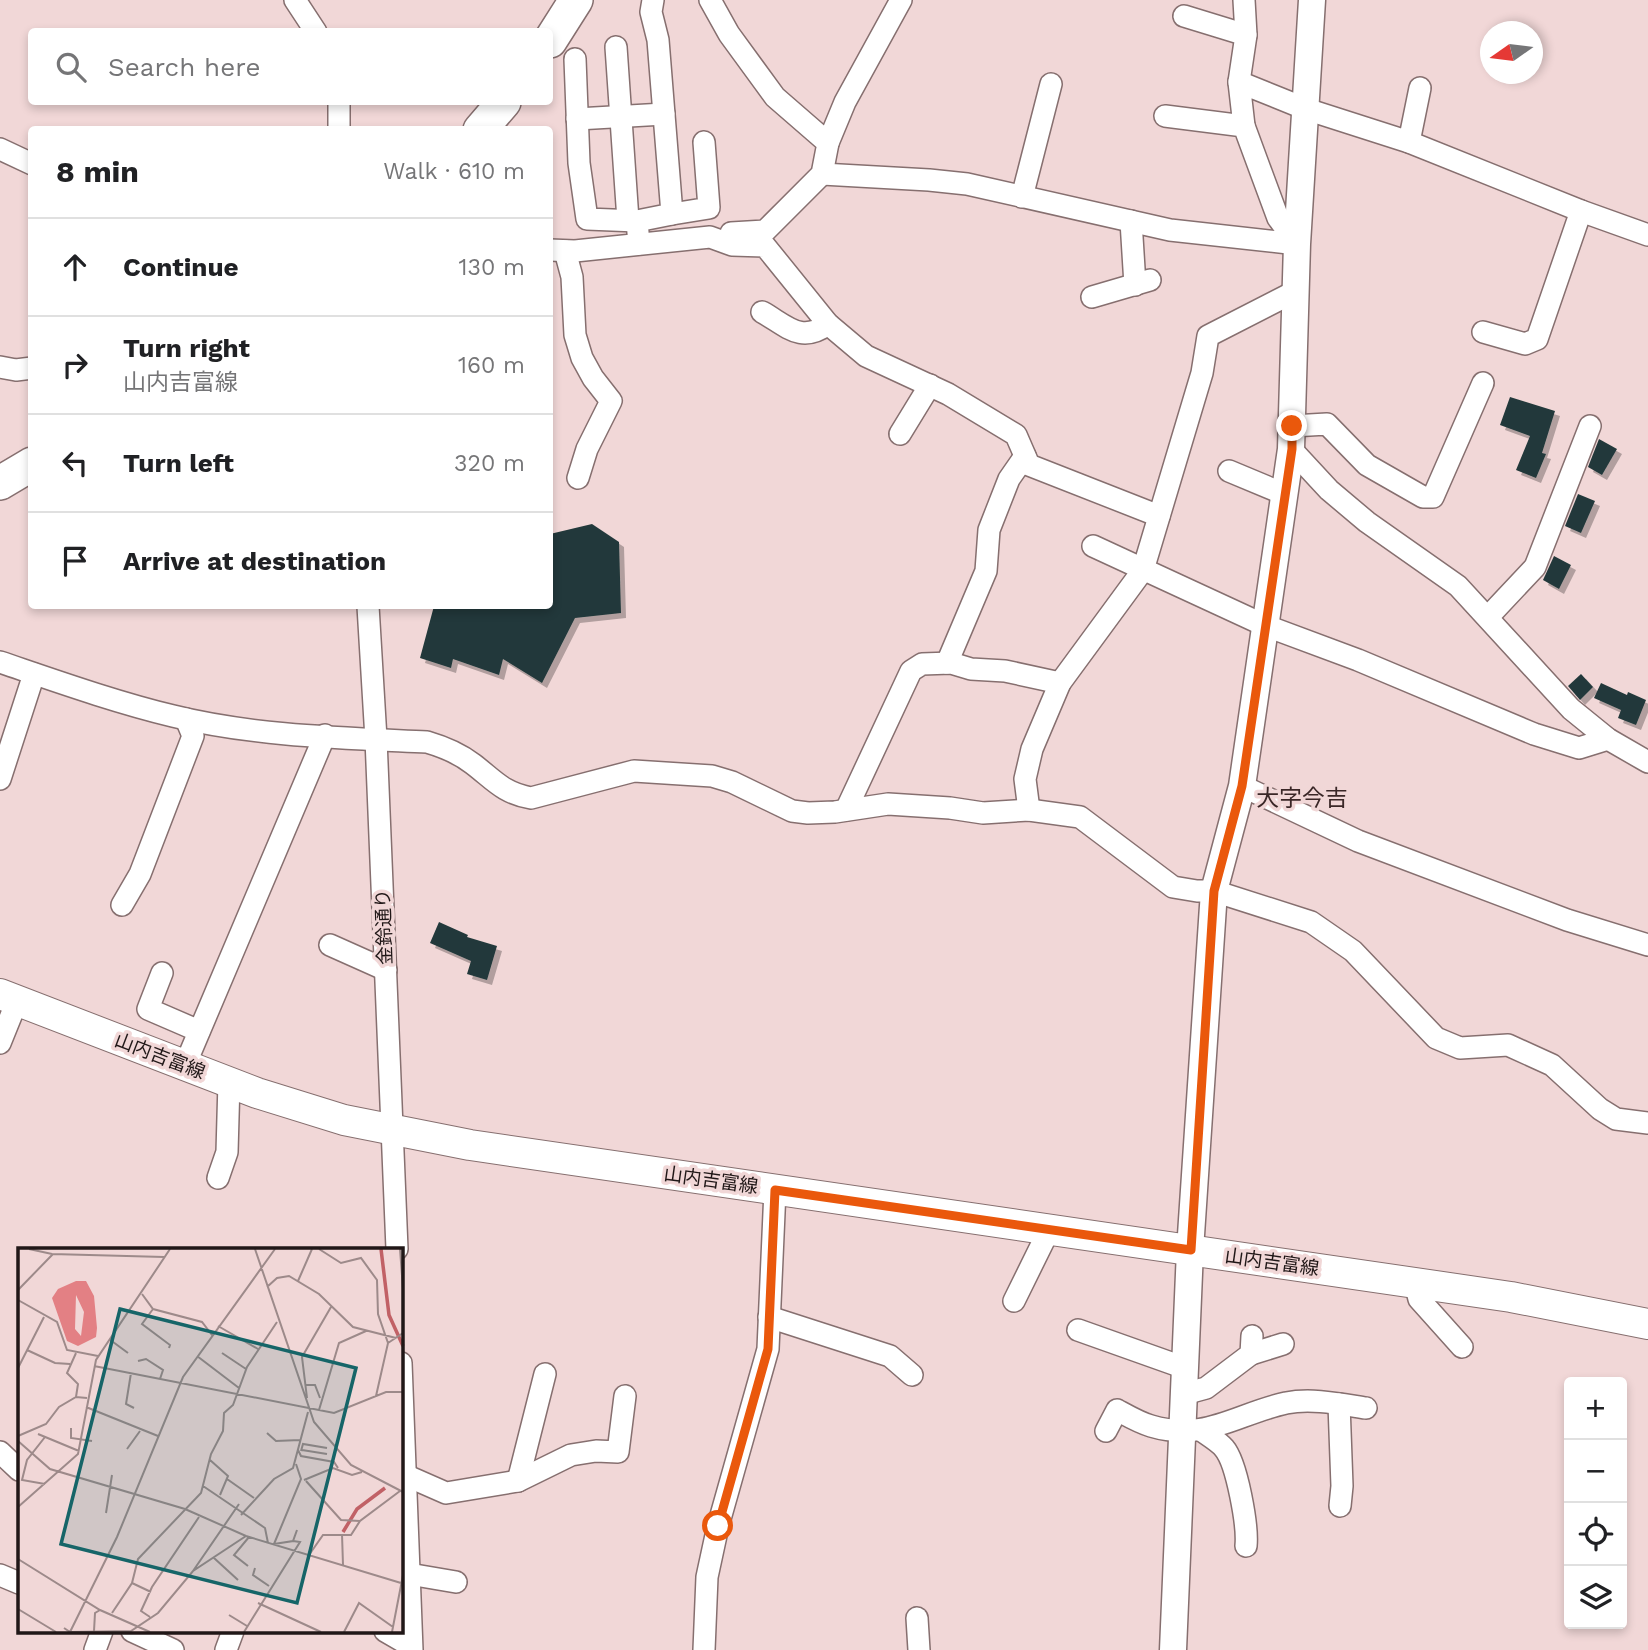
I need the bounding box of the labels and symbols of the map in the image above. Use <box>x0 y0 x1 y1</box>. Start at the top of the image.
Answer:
north arrow <box>1480 21 1543 84</box>
route end <box>1276 410 1307 441</box>
district label: 大字今吉 <box>1256 785 1348 812</box>
street label: 金鈴通り <box>371 889 397 965</box>
street label: 山内吉富線 <box>112 1028 208 1084</box>
street label: 山内吉富線 <box>662 1162 760 1198</box>
street label: 山内吉富線 <box>1223 1244 1321 1280</box>
inset map <box>18 1248 402 1632</box>
route start <box>702 1510 733 1541</box>

